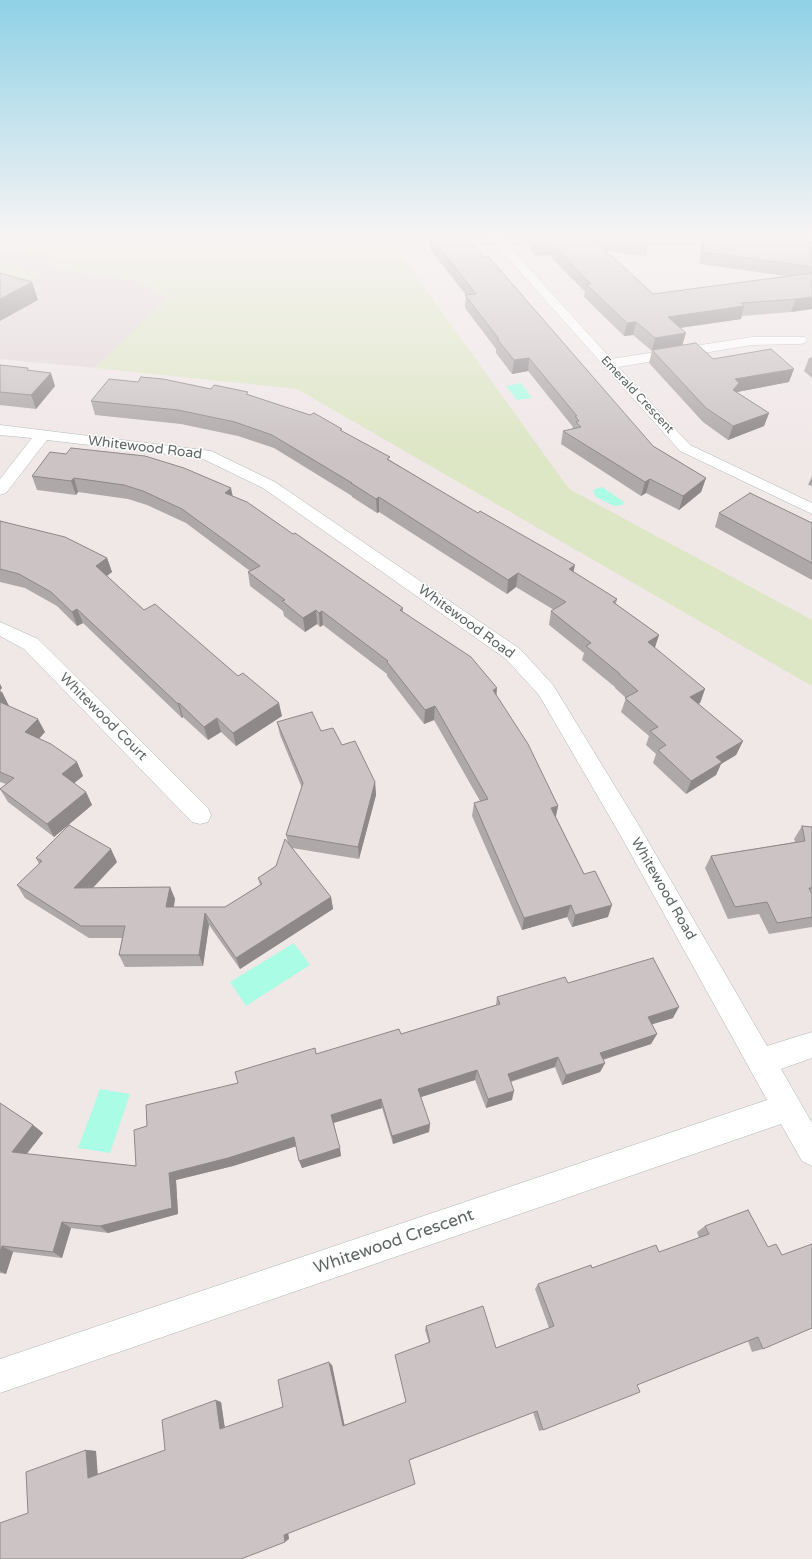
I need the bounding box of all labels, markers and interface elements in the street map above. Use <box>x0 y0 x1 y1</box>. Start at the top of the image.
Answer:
street label: Emerald Crescent <box>597 353 677 437</box>
street label: Whitewood Road <box>87 433 203 463</box>
street label: Whitewood Road <box>415 581 517 663</box>
street label: Whitewood Court <box>56 670 150 764</box>
street label: Whitewood Road <box>627 835 699 943</box>
street label: Whitewood Crescent <box>311 1205 477 1279</box>

